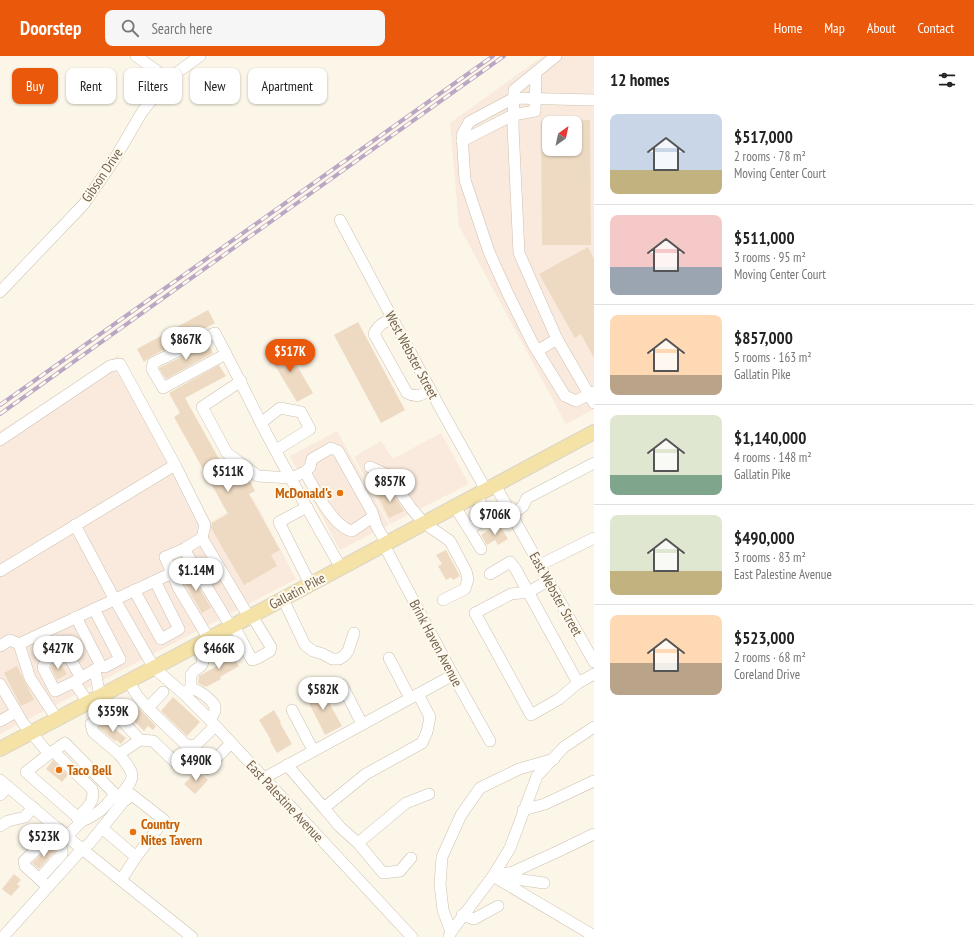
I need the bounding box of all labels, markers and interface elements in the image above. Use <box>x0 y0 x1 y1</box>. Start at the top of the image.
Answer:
search box <box>105 10 385 46</box>
text: Doorstep <box>20 16 81 40</box>
icon: search <box>119 17 141 39</box>
text: Search here <box>151 19 212 38</box>
text: Home <box>774 19 802 37</box>
text: Map <box>824 19 845 37</box>
text: About <box>867 19 896 37</box>
text: Contact <box>918 19 954 37</box>
chip: Buy <box>12 68 58 104</box>
chip: Rent <box>66 68 116 104</box>
chip: Filters <box>124 68 182 104</box>
chip: New <box>190 68 240 104</box>
chip: Apartment <box>248 68 327 104</box>
text: 12 homes <box>610 69 669 91</box>
icon: filters <box>936 69 958 91</box>
north arrow <box>542 116 582 156</box>
map controls <box>542 116 582 156</box>
text: $517,000 <box>734 126 793 148</box>
icon: home <box>642 130 690 178</box>
street label: Gibson Drive <box>77 144 127 205</box>
text: 2 rooms · 78 m² <box>734 148 806 165</box>
text: Moving Center Court <box>734 165 826 182</box>
text: $511,000 <box>734 227 795 249</box>
icon: home <box>642 231 690 279</box>
text: 3 rooms · 95 m² <box>734 249 806 266</box>
text: Moving Center Court <box>734 266 826 283</box>
street label: West Webster Street <box>381 308 443 402</box>
pin: $867K <box>158 327 214 361</box>
text: $857,000 <box>734 327 793 349</box>
text: $867K <box>170 331 202 348</box>
icon: home <box>642 331 690 379</box>
pin: $517K <box>262 339 318 373</box>
text: $517K <box>274 343 306 360</box>
text: 5 rooms · 163 m² <box>734 349 812 366</box>
text: Gallatin Pike <box>734 366 791 383</box>
text: $1,140,000 <box>734 427 806 449</box>
icon: home <box>642 431 690 479</box>
text: 4 rooms · 148 m² <box>734 449 812 466</box>
pin: $511K <box>200 459 256 493</box>
text: $511K <box>212 463 244 480</box>
text: Gallatin Pike <box>734 466 791 483</box>
pin: $857K <box>362 469 418 503</box>
text: $857K <box>374 473 406 490</box>
place label: McDonald's <box>275 484 332 502</box>
marker: McDonald's <box>335 488 345 498</box>
pin: $706K <box>467 502 523 536</box>
text: $706K <box>479 506 511 523</box>
text: $490,000 <box>734 527 795 549</box>
icon: home <box>642 531 690 579</box>
street label: East Webster Street <box>525 549 587 639</box>
text: 3 rooms · 83 m² <box>734 549 806 566</box>
pin: $1.14M <box>163 558 229 592</box>
text: $1.14M <box>178 562 214 579</box>
text: East Palestine Avenue <box>734 566 832 583</box>
street label: Gallatin Pike <box>266 569 328 613</box>
street label: Brink Haven Avenue <box>405 596 467 690</box>
text: $523,000 <box>734 627 795 649</box>
icon: home <box>642 631 690 679</box>
pin: $427K <box>30 636 86 670</box>
pin: $466K <box>191 636 247 670</box>
text: $427K <box>42 640 74 657</box>
text: $466K <box>203 640 235 657</box>
text: 2 rooms · 68 m² <box>734 649 806 666</box>
text: Coreland Drive <box>734 666 800 683</box>
pin: $582K <box>295 677 351 711</box>
text: $582K <box>307 681 339 698</box>
pin: $359K <box>85 699 141 733</box>
text: $359K <box>97 703 129 720</box>
pin: $490K <box>168 748 224 782</box>
text: $490K <box>180 752 212 769</box>
street label: East Palestine Avenue <box>243 756 328 846</box>
place label: Taco Bell <box>67 761 112 779</box>
marker: Taco Bell <box>54 765 64 775</box>
place label: Country Nites Tavern <box>141 815 202 849</box>
pin: $523K <box>16 824 72 858</box>
marker: Country Nites Tavern <box>128 827 138 837</box>
text: $523K <box>28 828 60 845</box>

